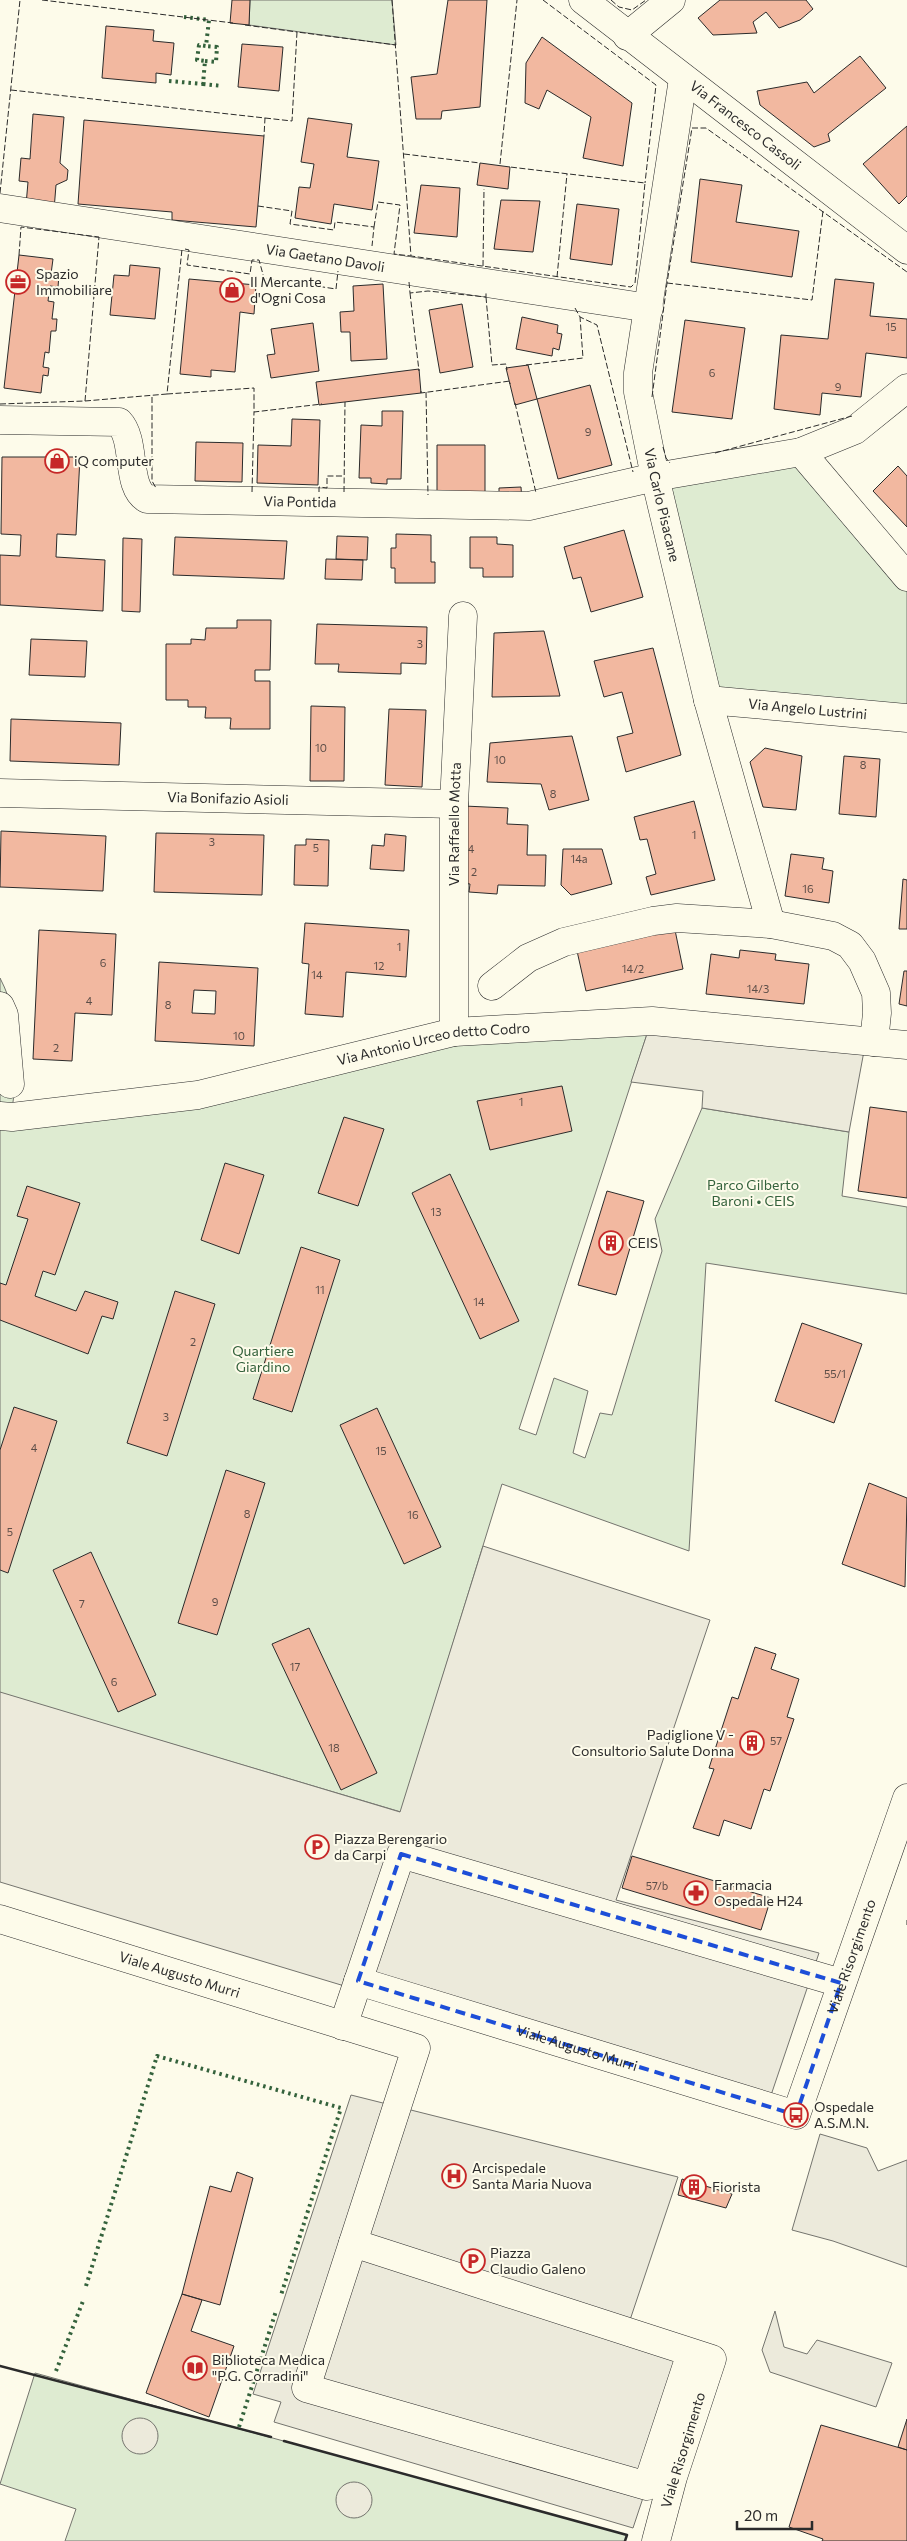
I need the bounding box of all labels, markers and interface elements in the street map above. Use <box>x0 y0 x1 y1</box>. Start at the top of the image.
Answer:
street label: Via Francesco Cassoli <box>687 77 805 173</box>
street label: Via Gaetano Davoli <box>265 240 386 275</box>
place label: Spazio Immobiliare <box>36 265 112 298</box>
office icon: Spazio Immobiliare <box>5 269 31 295</box>
place label: Il Mercante d'Ogni Cosa <box>250 273 326 306</box>
shop icon: Il Mercante d'Ogni Cosa <box>219 277 245 303</box>
house number: 15 <box>885 320 897 333</box>
house number: 6 <box>709 366 716 379</box>
house number: 9 <box>835 380 842 393</box>
house number: 9 <box>585 425 592 438</box>
street label: Via Carlo Pisacane <box>641 447 684 563</box>
shop icon: iQ computer <box>44 448 70 474</box>
place label: iQ computer <box>74 452 154 469</box>
street label: Via Pontida <box>263 492 337 510</box>
house number: 3 <box>417 637 423 650</box>
street label: Via Angelo Lustrini <box>748 695 868 722</box>
house number: 10 <box>315 741 327 754</box>
house number: 10 <box>494 753 506 766</box>
house number: 8 <box>860 758 867 771</box>
street label: Via Raffaello Motta <box>445 762 464 886</box>
house number: 8 <box>550 787 557 800</box>
street label: Via Bonifazio Asioli <box>167 788 289 808</box>
house number: 1 <box>692 828 696 841</box>
house number: 3 <box>209 835 215 848</box>
house number: 5 <box>313 841 319 854</box>
house number: 4 <box>468 842 475 855</box>
house number: 14a <box>570 852 588 865</box>
house number: 2 <box>471 865 477 878</box>
house number: 16 <box>802 882 814 895</box>
house number: 1 <box>397 940 401 953</box>
house number: 6 <box>100 956 107 969</box>
house number: 12 <box>374 959 384 972</box>
house number: 14/2 <box>622 962 644 975</box>
house number: 14 <box>311 968 323 981</box>
house number: 14/3 <box>747 982 769 995</box>
house number: 4 <box>86 994 93 1007</box>
house number: 8 <box>165 998 172 1011</box>
street label: Via Antonio Urceo detto Codro <box>335 1019 530 1068</box>
house number: 10 <box>233 1029 245 1042</box>
house number: 2 <box>53 1041 59 1054</box>
house number: 1 <box>519 1095 523 1108</box>
park label: Parco Gilberto Baroni • CEIS <box>707 1176 799 1209</box>
house number: 13 <box>431 1205 441 1218</box>
building icon: CEIS <box>598 1230 624 1256</box>
place label: CEIS <box>628 1234 658 1251</box>
house number: 11 <box>315 1283 325 1296</box>
house number: 14 <box>473 1295 485 1308</box>
house number: 2 <box>190 1335 196 1348</box>
park label: Quartiere Giardino <box>232 1342 294 1375</box>
house number: 55/1 <box>824 1367 846 1380</box>
house number: 3 <box>163 1410 169 1423</box>
house number: 4 <box>31 1441 38 1454</box>
house number: 15 <box>375 1444 387 1457</box>
house number: 8 <box>244 1507 251 1520</box>
house number: 16 <box>407 1508 419 1521</box>
house number: 5 <box>7 1525 13 1538</box>
house number: 9 <box>212 1595 219 1608</box>
house number: 7 <box>79 1597 85 1610</box>
house number: 17 <box>290 1660 300 1673</box>
house number: 6 <box>111 1675 118 1688</box>
place label: Padiglione V - Consultorio Salute Donna <box>571 1726 734 1759</box>
building icon: Padiglione V - Consultorio Salute Donna <box>739 1730 765 1756</box>
house number: 57 <box>770 1734 782 1747</box>
house number: 18 <box>328 1741 340 1754</box>
place label: Piazza Berengario da Carpi <box>334 1830 447 1863</box>
parking icon: Piazza Berengario da Carpi <box>304 1834 330 1860</box>
place label: Farmacia Ospedale H24 <box>714 1876 804 1909</box>
house number: 57/b <box>646 1879 668 1892</box>
pharmacy icon: Farmacia Ospedale H24 <box>683 1880 709 1906</box>
street label: Viale Risorgimento <box>823 1897 879 2016</box>
street label: Viale Augusto Murri <box>117 1947 242 2001</box>
street label: Viale Augusto Murri <box>514 2021 640 2074</box>
place label: Ospedale A.S.M.N. <box>814 2098 874 2131</box>
bus stop icon: Ospedale A.S.M.N. <box>783 2102 809 2128</box>
place label: Arcispedale Santa Maria Nuova <box>472 2159 592 2192</box>
hospital icon: Arcispedale Santa Maria Nuova <box>441 2163 467 2189</box>
building icon: Fiorista <box>681 2174 707 2200</box>
place label: Fiorista <box>712 2178 761 2195</box>
place label: Piazza Claudio Galeno <box>490 2244 586 2277</box>
parking icon: Piazza Claudio Galeno <box>460 2248 486 2274</box>
place label: Biblioteca Medica "P.G. Corradini" <box>212 2351 325 2384</box>
library icon: Biblioteca Medica "P.G. Corradini" <box>182 2355 208 2381</box>
street label: Viale Risorgimento <box>657 2390 708 2510</box>
scale bar <box>737 2498 812 2530</box>
text: 20 m <box>744 2506 778 2524</box>

